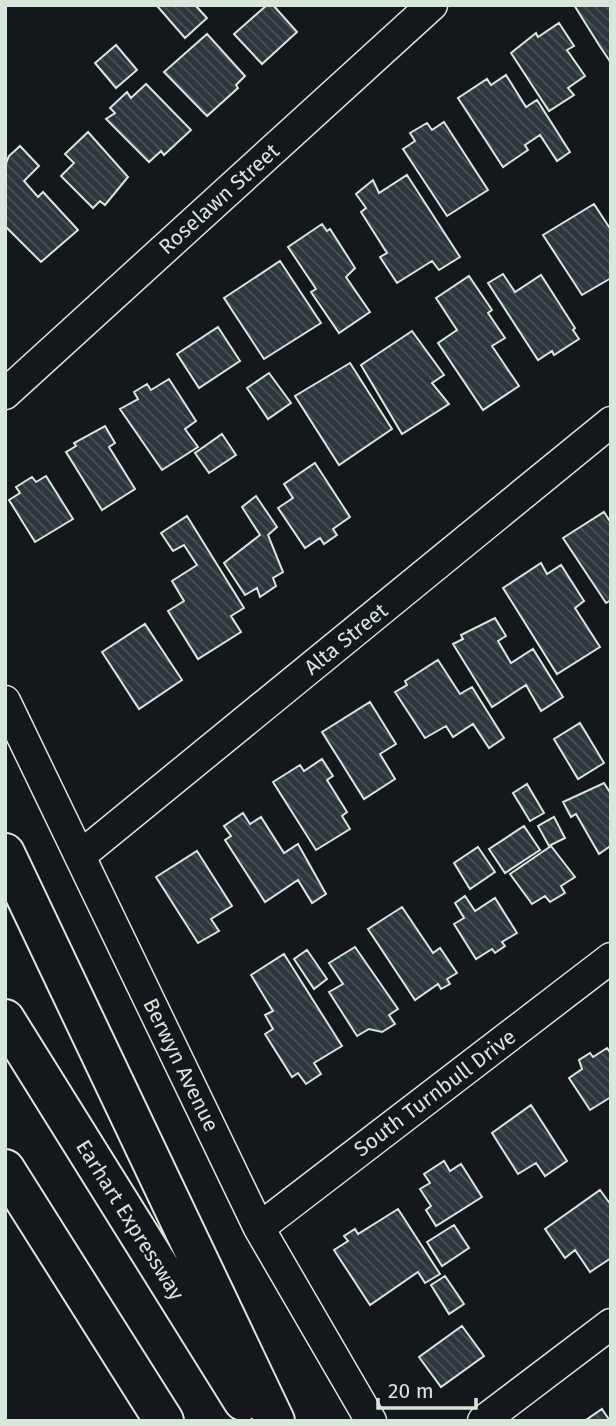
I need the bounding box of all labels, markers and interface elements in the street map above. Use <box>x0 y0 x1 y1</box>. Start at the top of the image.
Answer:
street label: Roselawn Street <box>153 138 285 260</box>
street label: Alta Street <box>299 597 393 680</box>
street label: Berwyn Avenue <box>137 994 225 1136</box>
street label: South Turnbull Drive <box>349 1024 521 1162</box>
street label: Earhart Expressway <box>70 1135 190 1305</box>
scale bar <box>378 1366 476 1410</box>
text: 20 m <box>388 1378 434 1404</box>

